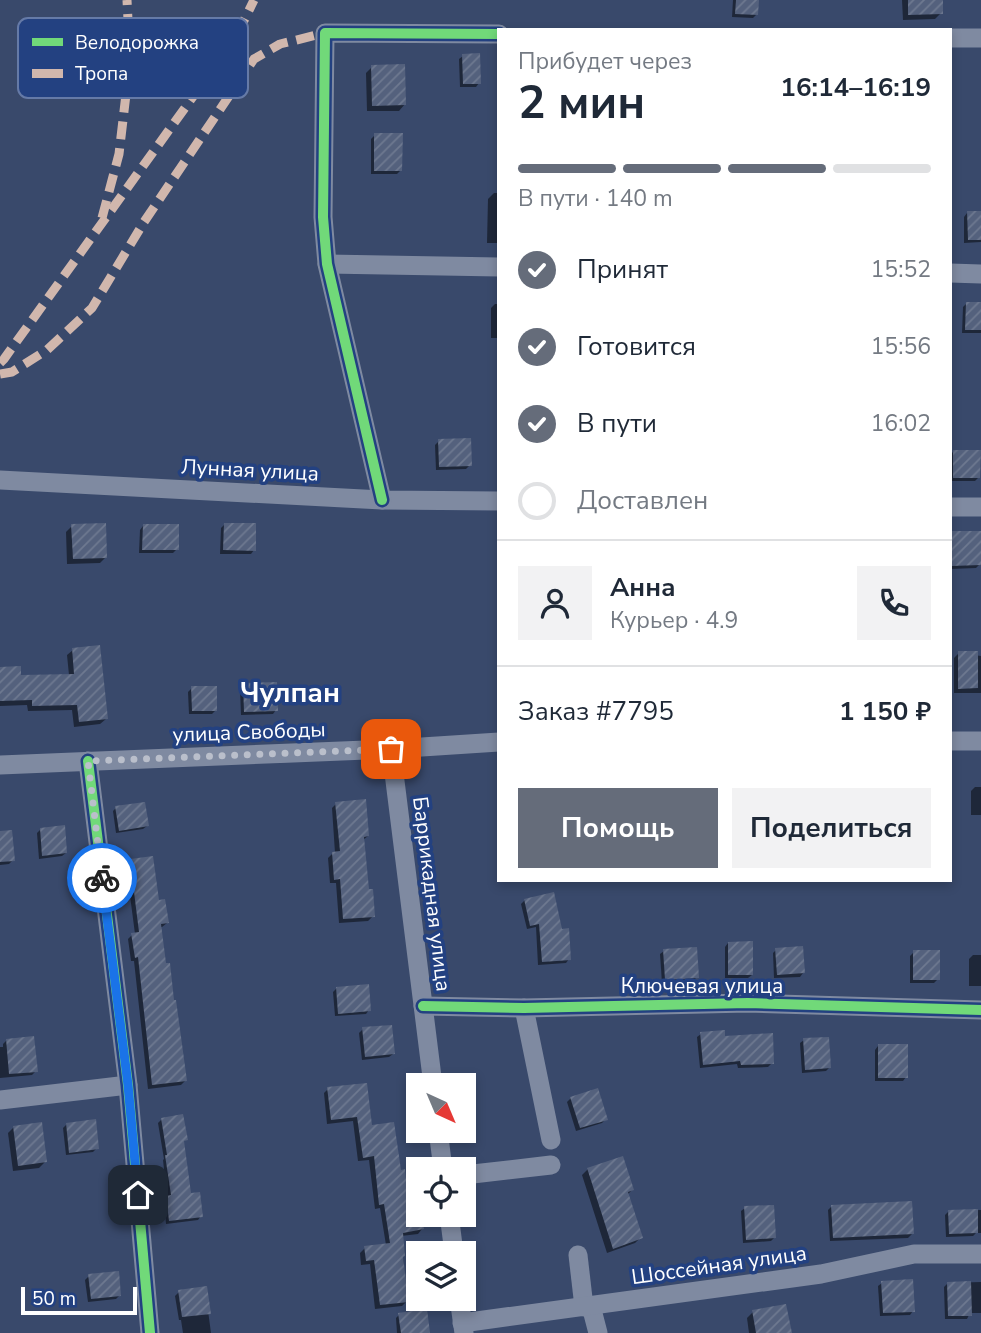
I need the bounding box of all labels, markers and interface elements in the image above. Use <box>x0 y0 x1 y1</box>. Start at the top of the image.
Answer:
legend <box>18 18 248 98</box>
text: Велодорожка <box>75 30 199 56</box>
text: Прибудет через <box>518 46 692 77</box>
text: Тропа <box>75 61 128 87</box>
text: 16:14–16:19 <box>780 70 931 105</box>
text: 2 мин <box>518 71 645 134</box>
text: В пути · 140 m <box>518 183 673 214</box>
icon: check <box>518 251 556 289</box>
text: Принят <box>577 252 668 287</box>
text: 15:52 <box>871 254 931 285</box>
icon: check <box>518 328 556 366</box>
text: Готовится <box>577 329 696 364</box>
text: 15:56 <box>871 331 931 362</box>
icon: check <box>518 405 556 443</box>
text: В пути <box>577 406 657 441</box>
text: 16:02 <box>871 408 931 439</box>
street label: Лунная улица <box>180 452 320 488</box>
text: Доставлен <box>577 483 708 518</box>
button: person <box>518 566 592 640</box>
button: phone <box>857 566 931 640</box>
text: Анна <box>610 570 676 605</box>
text: Курьер · 4.9 <box>610 605 738 636</box>
district label: Чулпан <box>240 674 340 712</box>
text: Заказ #7795 <box>518 694 674 729</box>
text: 1 150 ₽ <box>839 694 931 729</box>
street label: улица Свободы <box>172 715 326 749</box>
pin <box>361 719 421 779</box>
icon: bag <box>372 730 410 768</box>
button: Помощь <box>518 788 718 868</box>
button: Поделиться <box>732 788 931 868</box>
street label: Баррикадная улица <box>406 795 458 993</box>
courier <box>67 843 137 913</box>
icon: bike <box>83 859 121 897</box>
street label: Ключевая улица <box>621 972 783 1000</box>
north arrow <box>406 1073 476 1143</box>
map controls <box>406 1073 476 1311</box>
button: locate <box>406 1157 476 1227</box>
pin <box>108 1165 168 1225</box>
icon: home <box>119 1176 157 1214</box>
street label: Шоссейная улица <box>630 1239 808 1291</box>
button: layers <box>406 1241 476 1311</box>
scale bar <box>21 1284 136 1316</box>
text: 50 m <box>32 1286 76 1312</box>

